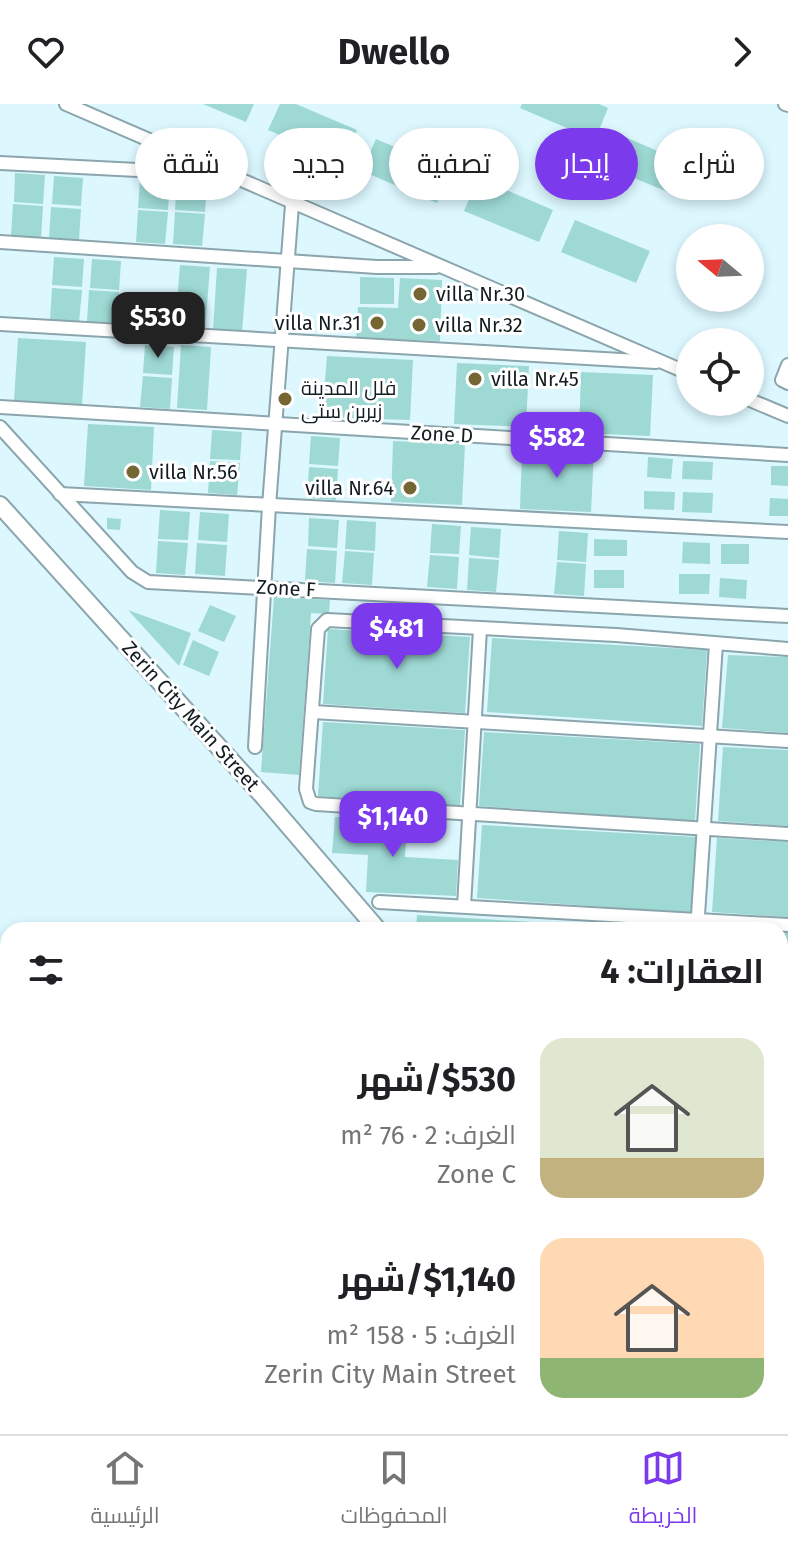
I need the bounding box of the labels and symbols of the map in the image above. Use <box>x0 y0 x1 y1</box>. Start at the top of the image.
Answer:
north arrow <box>676 224 764 312</box>
place label: villa Nr.30 <box>436 282 525 306</box>
marker: villa Nr.30 <box>411 285 429 303</box>
pin: $530 <box>111 292 205 360</box>
place label: villa Nr.31 <box>275 311 361 335</box>
place label: villa Nr.32 <box>435 313 523 337</box>
marker: villa Nr.31 <box>368 314 386 332</box>
marker: villa Nr.32 <box>410 316 428 334</box>
place label: villa Nr.45 <box>491 367 579 391</box>
marker: villa Nr.45 <box>466 370 484 388</box>
place label: فلل المدينة زیرین ستی <box>301 376 396 424</box>
marker: فلل المدينة زیرین ستی <box>276 390 294 408</box>
pin: $582 <box>510 412 604 480</box>
street label: Zone D <box>410 420 474 448</box>
place label: villa Nr.56 <box>149 460 238 484</box>
marker: villa Nr.56 <box>124 463 142 481</box>
place label: villa Nr.64 <box>305 476 394 500</box>
marker: villa Nr.64 <box>401 479 419 497</box>
street label: Zone F <box>256 574 316 602</box>
pin: $481 <box>350 603 444 671</box>
street label: Zerin City Main Street <box>117 636 265 797</box>
pin: $1,140 <box>328 791 458 859</box>

